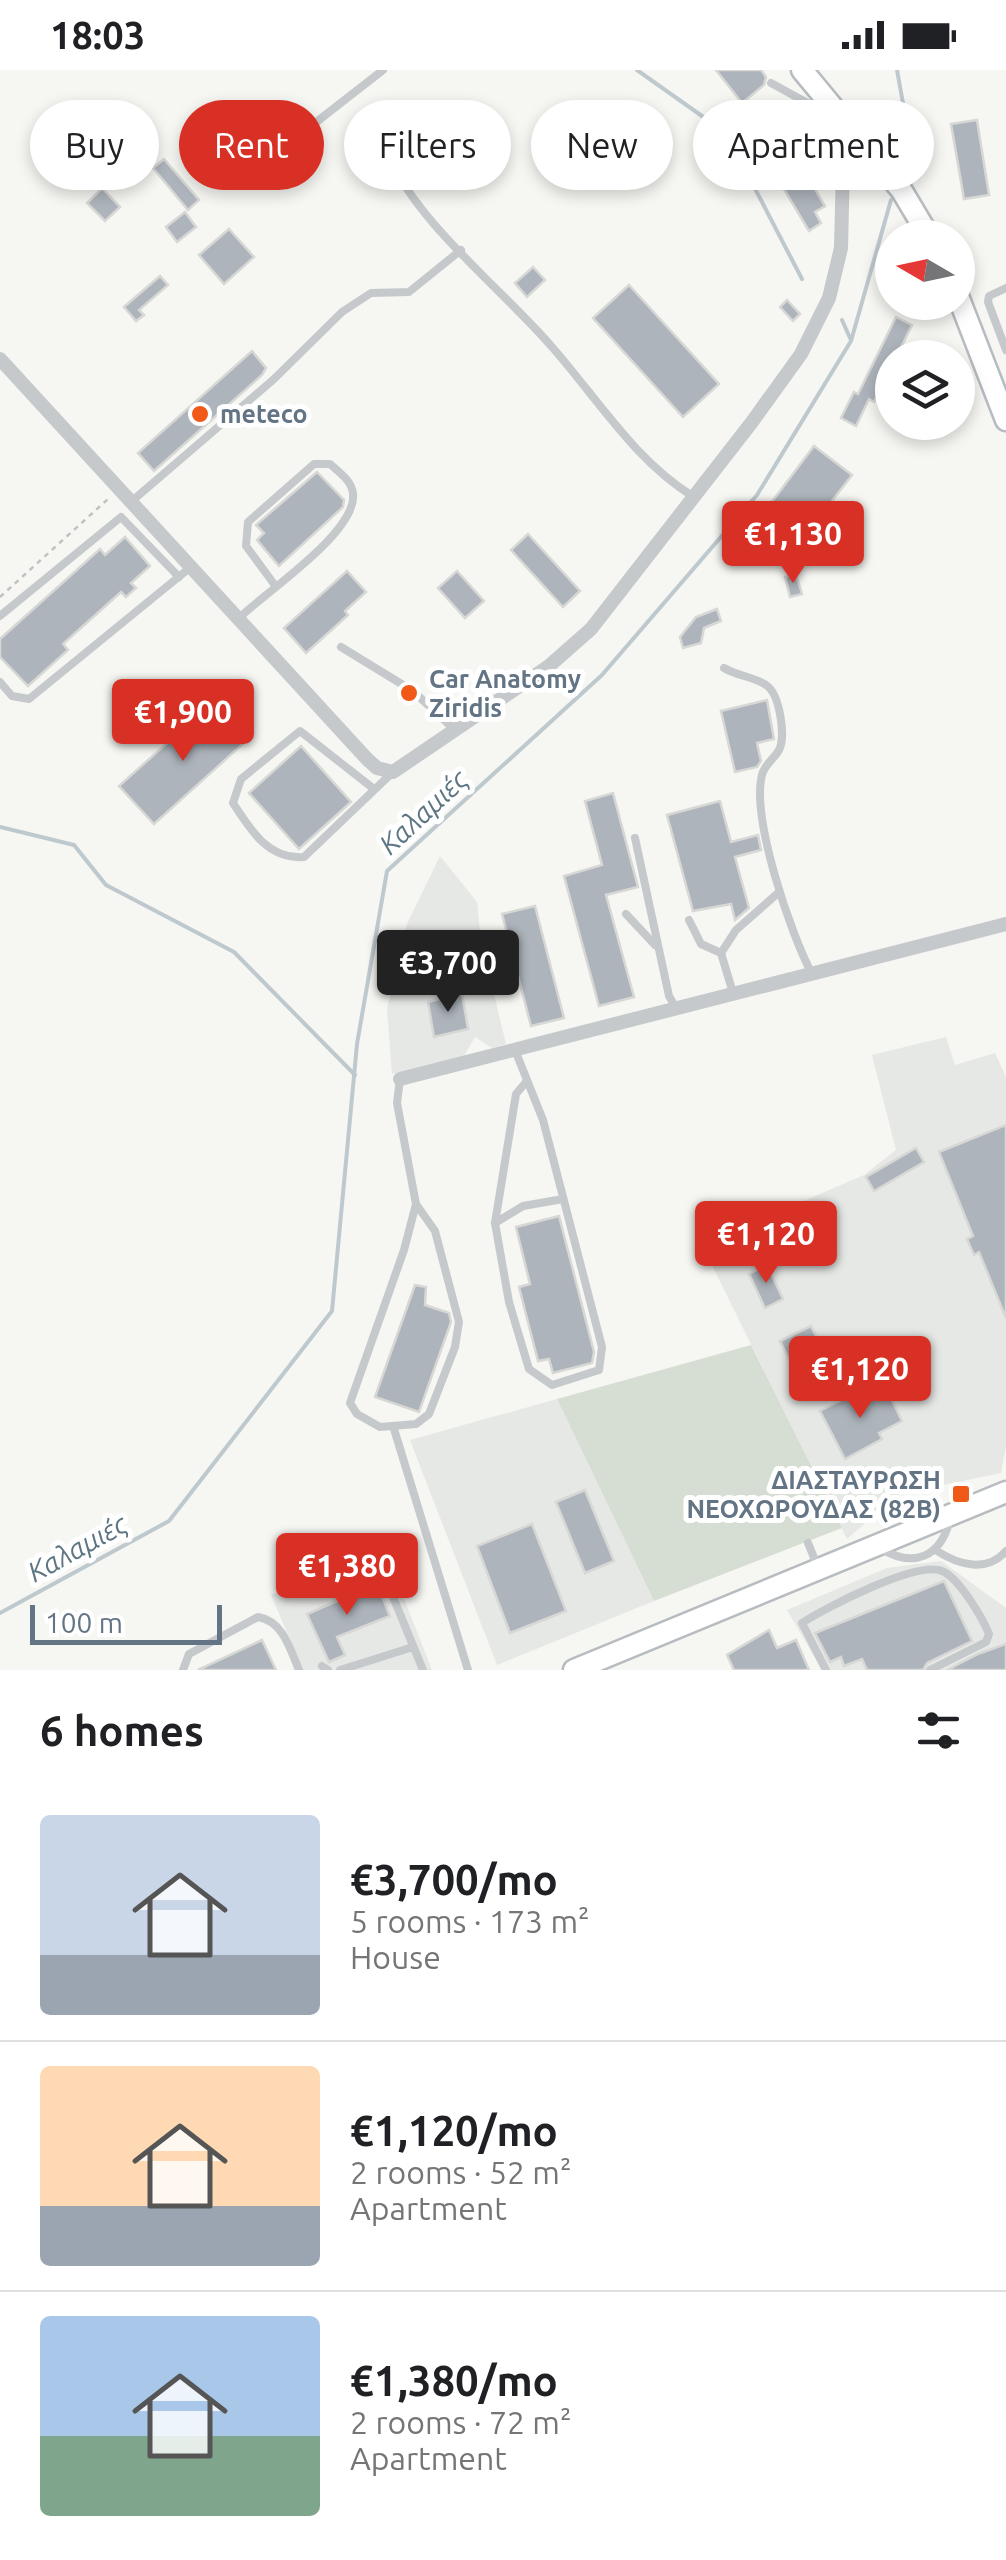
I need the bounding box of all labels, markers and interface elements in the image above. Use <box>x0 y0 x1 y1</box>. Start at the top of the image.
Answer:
text: 18:03 <box>50 14 145 56</box>
chip: Buy <box>30 100 159 190</box>
chip: Rent <box>179 100 324 190</box>
chip: Filters <box>344 100 511 190</box>
chip: New <box>531 100 673 190</box>
chip: Apartment <box>693 100 934 190</box>
north arrow <box>875 220 975 320</box>
map controls <box>875 220 975 440</box>
button: layers <box>875 340 975 440</box>
place label: meteco <box>220 400 308 428</box>
marker: meteco <box>189 403 211 425</box>
pin: €1,130 <box>712 501 874 586</box>
text: €1,130 <box>744 515 842 551</box>
place label: Car Anatomy Ziridis <box>429 665 581 722</box>
pin: €1,900 <box>102 679 264 764</box>
marker: Car Anatomy Ziridis <box>398 682 420 704</box>
text: €1,900 <box>134 693 232 729</box>
water label: Καλαμιές <box>372 763 474 861</box>
pin: €3,700 <box>367 930 529 1015</box>
text: €3,700 <box>399 944 497 980</box>
pin: €1,120 <box>685 1201 847 1286</box>
text: €1,120 <box>717 1215 815 1251</box>
pin: €1,120 <box>779 1336 941 1421</box>
text: €1,120 <box>811 1350 909 1386</box>
place label: ΔΙΑΣΤΑΥΡΩΣΗ ΝΕΟΧΩΡΟΥΔΑΣ (82Β) <box>686 1466 941 1523</box>
marker: ΔΙΑΣΤΑΥΡΩΣΗ ΝΕΟΧΩΡΟΥΔΑΣ (82Β) <box>950 1483 972 1505</box>
water label: Καλαμιές <box>22 1507 133 1588</box>
pin: €1,380 <box>266 1533 428 1618</box>
text: €1,380 <box>298 1547 396 1583</box>
scale bar <box>30 1600 222 1644</box>
text: 100 m <box>45 1607 123 1638</box>
icon: filters <box>911 1703 966 1758</box>
text: 6 homes <box>40 1707 204 1754</box>
icon: home <box>120 1855 240 1975</box>
text: €3,700/mo <box>350 1856 558 1903</box>
text: 5 rooms · 173 m² <box>350 1903 590 1939</box>
text: House <box>350 1939 441 1975</box>
icon: home <box>120 2106 240 2226</box>
text: €1,120/mo <box>350 2107 558 2154</box>
text: 2 rooms · 52 m² <box>350 2154 571 2190</box>
text: Apartment <box>350 2190 507 2226</box>
icon: home <box>120 2356 240 2476</box>
text: €1,380/mo <box>350 2357 558 2404</box>
text: 2 rooms · 72 m² <box>350 2404 571 2440</box>
text: Apartment <box>350 2440 507 2476</box>

